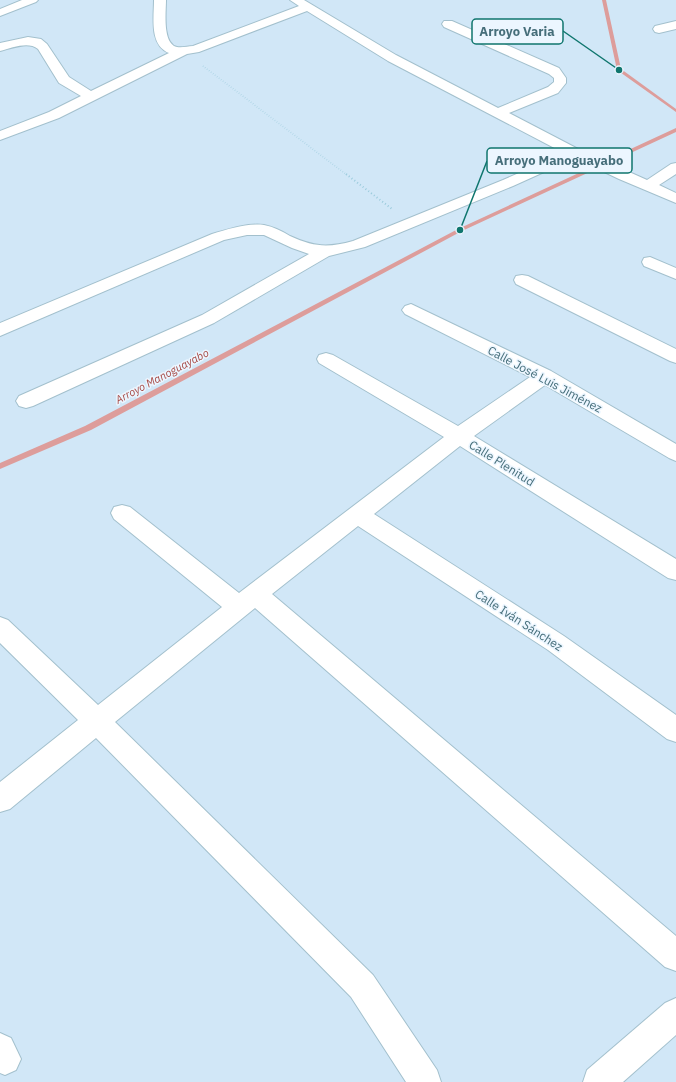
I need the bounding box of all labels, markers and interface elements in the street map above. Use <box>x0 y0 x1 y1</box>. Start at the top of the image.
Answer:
callout: Arroyo Varia <box>472 19 563 44</box>
text: Arroyo Varia <box>479 23 555 40</box>
callout: Arroyo Manoguayabo <box>487 148 632 173</box>
text: Arroyo Manoguayabo <box>495 152 623 169</box>
street label: Calle José Luis Jiménez <box>485 342 605 416</box>
water label: Arroyo Manoguayabo <box>112 345 211 407</box>
street label: Calle Plenitud <box>466 437 538 489</box>
street label: Calle Iván Sánchez <box>472 586 566 654</box>

